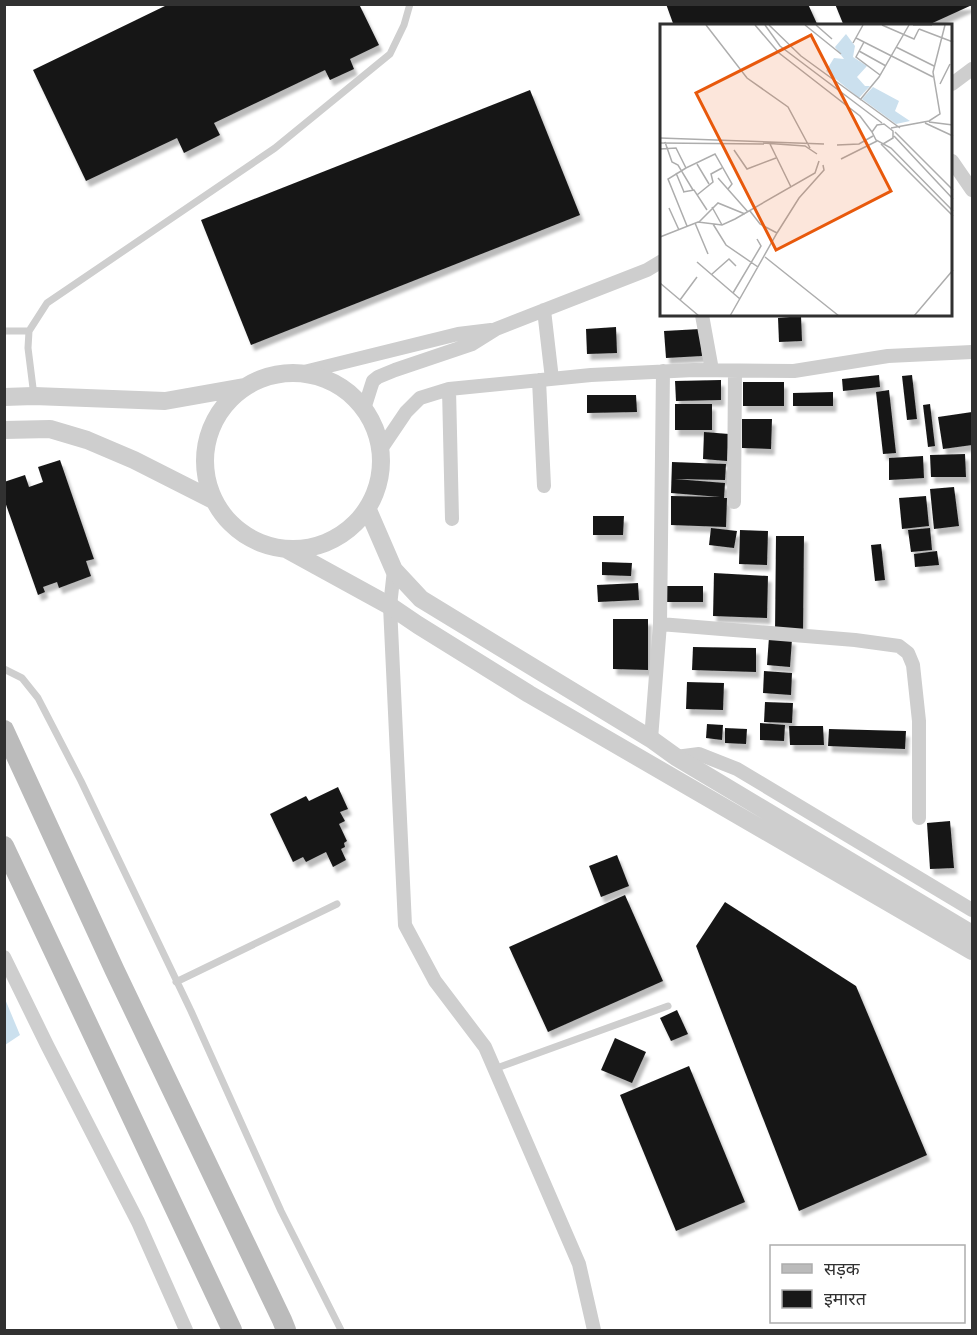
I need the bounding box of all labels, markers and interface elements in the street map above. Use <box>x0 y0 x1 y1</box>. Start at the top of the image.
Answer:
inset map <box>660 24 953 316</box>
legend <box>770 1245 965 1323</box>
text: सड़क <box>824 1257 861 1282</box>
text: इमारत <box>824 1287 867 1312</box>

